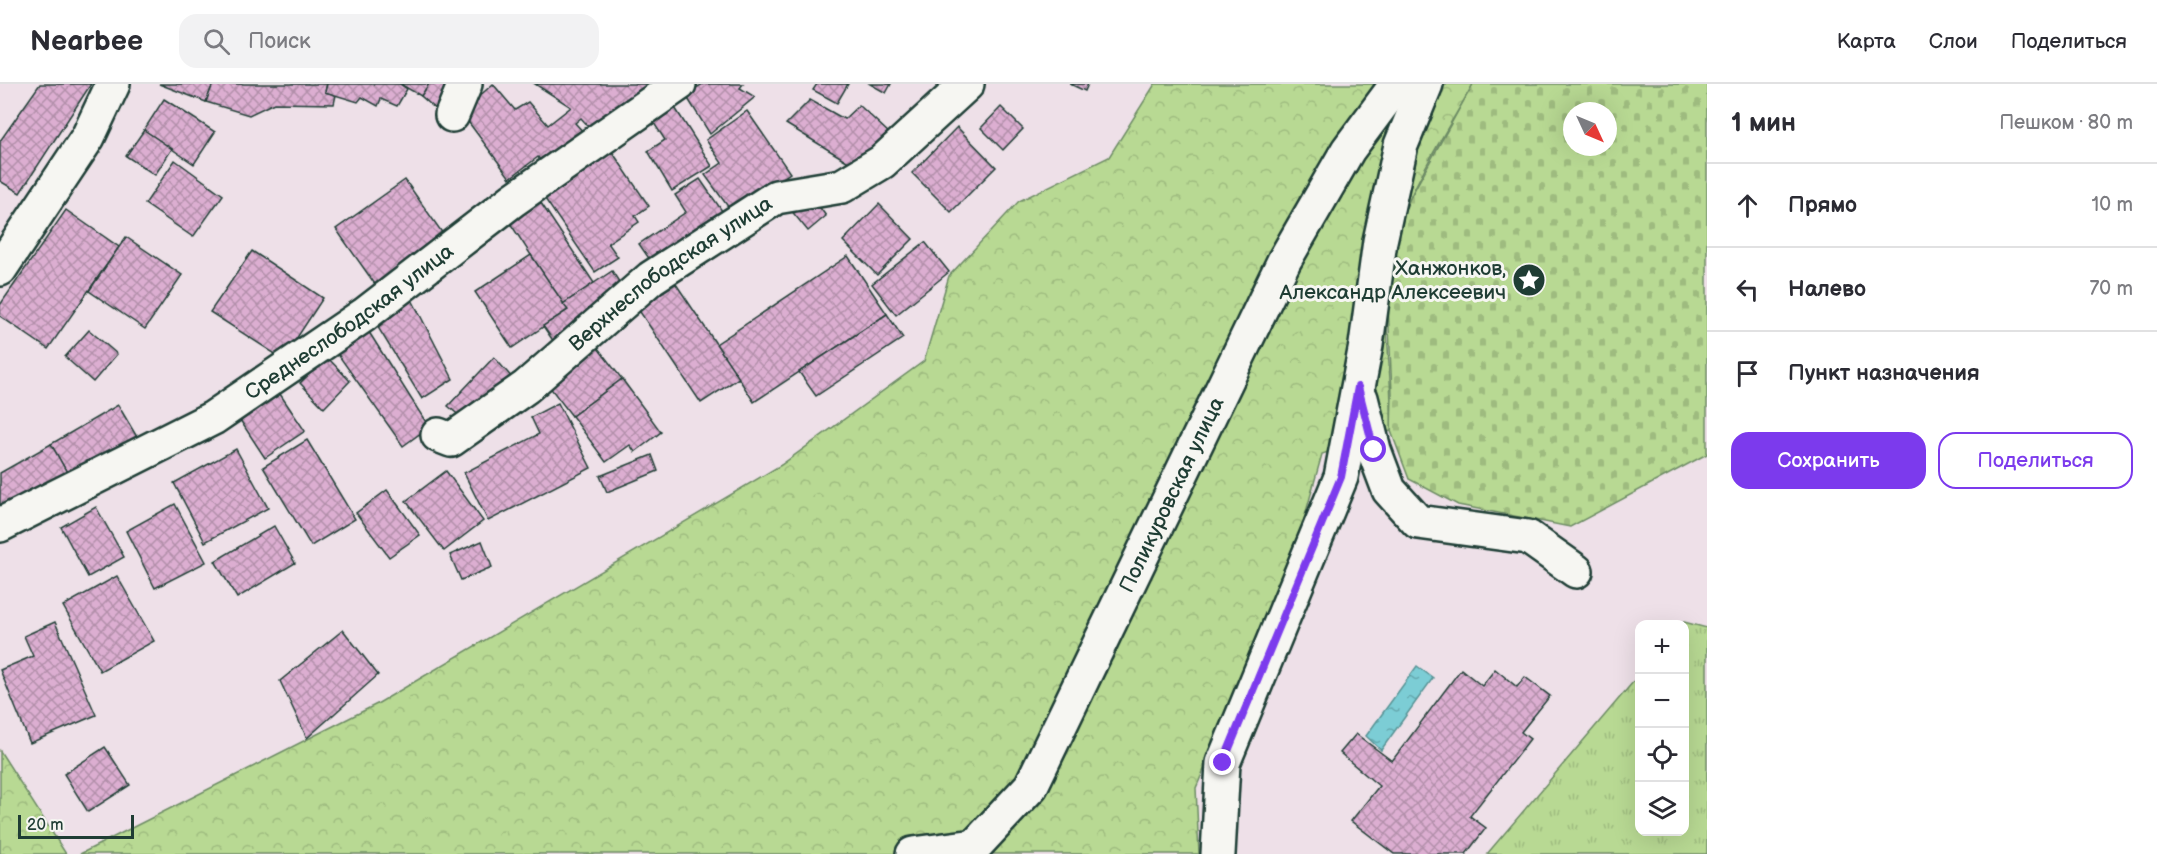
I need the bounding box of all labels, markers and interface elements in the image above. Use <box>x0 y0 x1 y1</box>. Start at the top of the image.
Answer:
search box <box>179 14 599 68</box>
text: Nearbee <box>30 25 143 58</box>
icon: search <box>200 25 233 58</box>
text: Поиск <box>248 28 311 55</box>
text: Карта <box>1837 29 1896 54</box>
text: Слои <box>1929 29 1978 54</box>
text: Поделиться <box>2011 29 2127 54</box>
north arrow <box>1563 102 1617 156</box>
text: 1 мин <box>1731 108 1796 139</box>
text: Пешком · 80 m <box>1999 111 2133 135</box>
icon: ahead <box>1731 189 1764 222</box>
street label: Верхнеслободская улица <box>564 191 777 357</box>
text: Прямо <box>1788 192 1857 219</box>
text: 10 m <box>2092 193 2133 217</box>
street label: Среднеслободская улица <box>240 238 459 406</box>
place label: Ханжонков, Александр Алексеевич <box>1279 256 1506 305</box>
place icon: Ханжонков, Александр Алексеевич <box>1511 262 1547 298</box>
icon: left <box>1731 273 1764 306</box>
text: Налево <box>1788 276 1866 303</box>
text: 70 m <box>2089 277 2133 301</box>
icon: arrive <box>1731 357 1764 390</box>
text: Пункт назначения <box>1788 360 1980 387</box>
street label: Поликуровская улица <box>1114 393 1230 597</box>
button: Сохранить <box>1731 432 1926 489</box>
button: Поделиться <box>1938 432 2133 489</box>
route start <box>1360 436 1386 462</box>
map controls <box>1635 620 1689 836</box>
button: + <box>1635 620 1689 674</box>
button: − <box>1635 674 1689 728</box>
button: locate <box>1635 728 1689 782</box>
route end <box>1209 749 1235 775</box>
button: layers <box>1635 782 1689 836</box>
scale bar <box>18 812 134 840</box>
text: 20 m <box>27 816 63 835</box>

